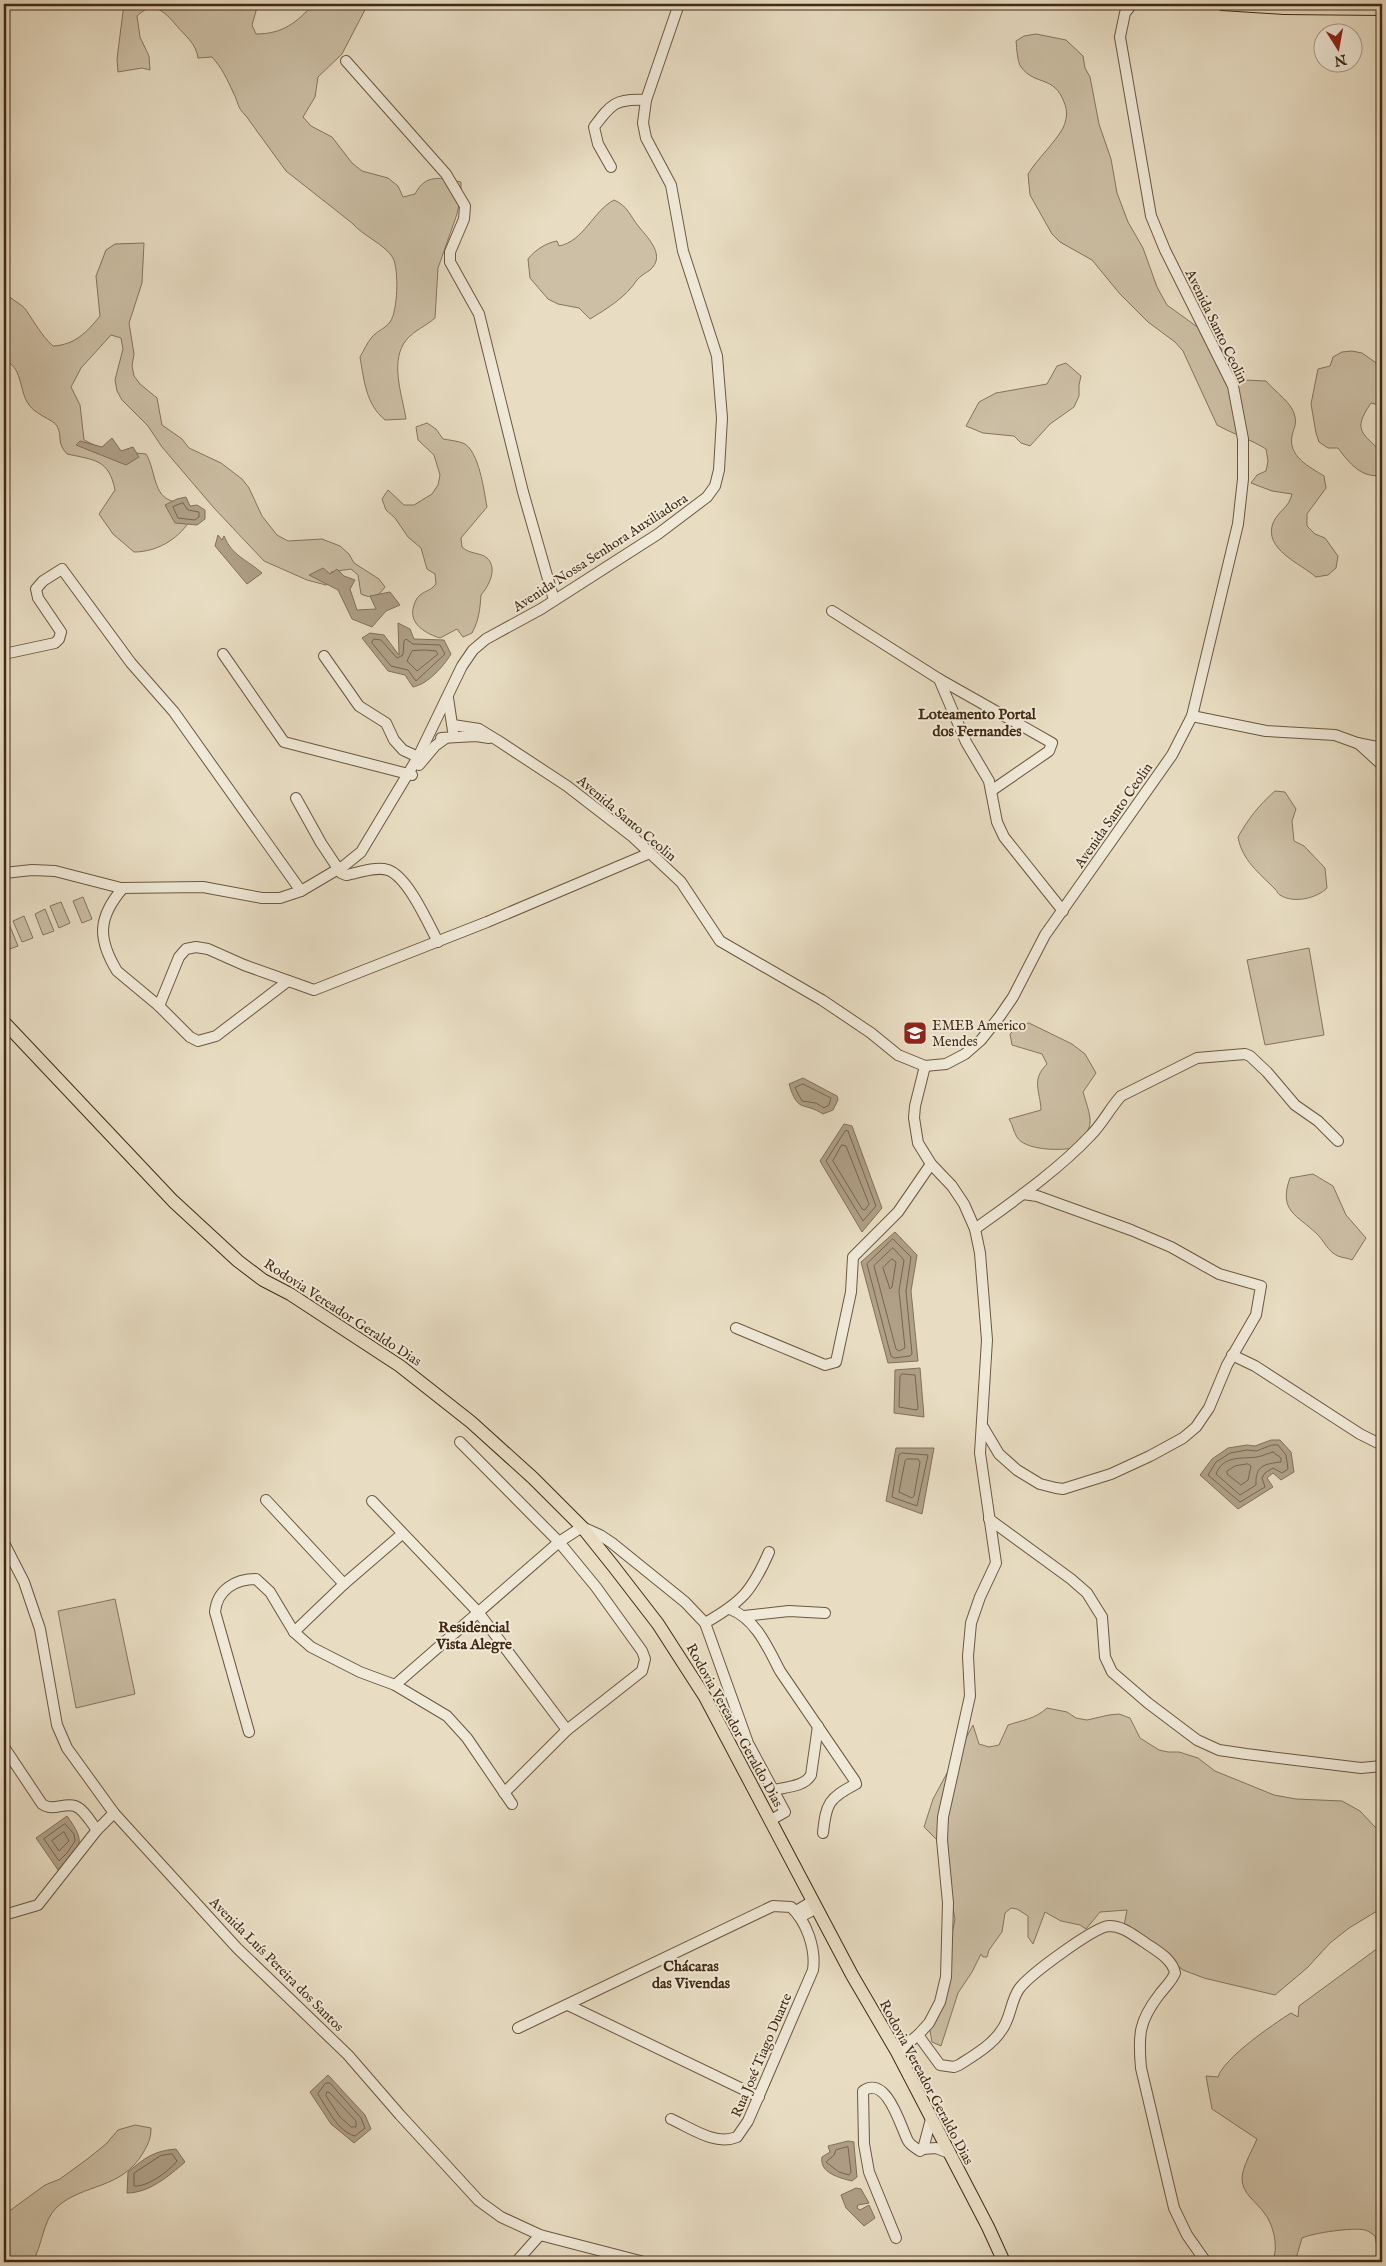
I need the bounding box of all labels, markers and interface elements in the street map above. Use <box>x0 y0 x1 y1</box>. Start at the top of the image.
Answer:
north arrow <box>1314 22 1364 72</box>
text: N <box>1333 50 1349 70</box>
street label: Avenida Santo Ceolin <box>1180 266 1252 387</box>
street label: Avenida Nossa Senhora Auxiliadora <box>509 489 692 617</box>
district label: Loteamento Portal dos Fernandes <box>918 705 1037 741</box>
street label: Avenida Santo Ceolin <box>1070 759 1157 873</box>
street label: Avenida Santo Ceolin <box>572 771 680 866</box>
place label: EMEB Americo Mendes <box>932 1017 1026 1051</box>
school or university icon: EMEB Americo Mendes <box>902 1020 928 1046</box>
street label: Rodovia Vereador Geraldo Dias <box>260 1255 425 1371</box>
district label: Residencial Vista Alegre <box>435 1618 512 1654</box>
street label: Rodovia Vereador Geraldo Dias <box>682 1641 787 1810</box>
street label: Avenida Luís Pereira dos Santos <box>204 1893 347 2036</box>
district label: Chácaras das Vivendas <box>652 1957 731 1993</box>
street label: Rua José Tiago Duarte <box>728 1990 796 2120</box>
street label: Rodovia Vereador Geraldo Dias <box>875 1997 977 2168</box>

